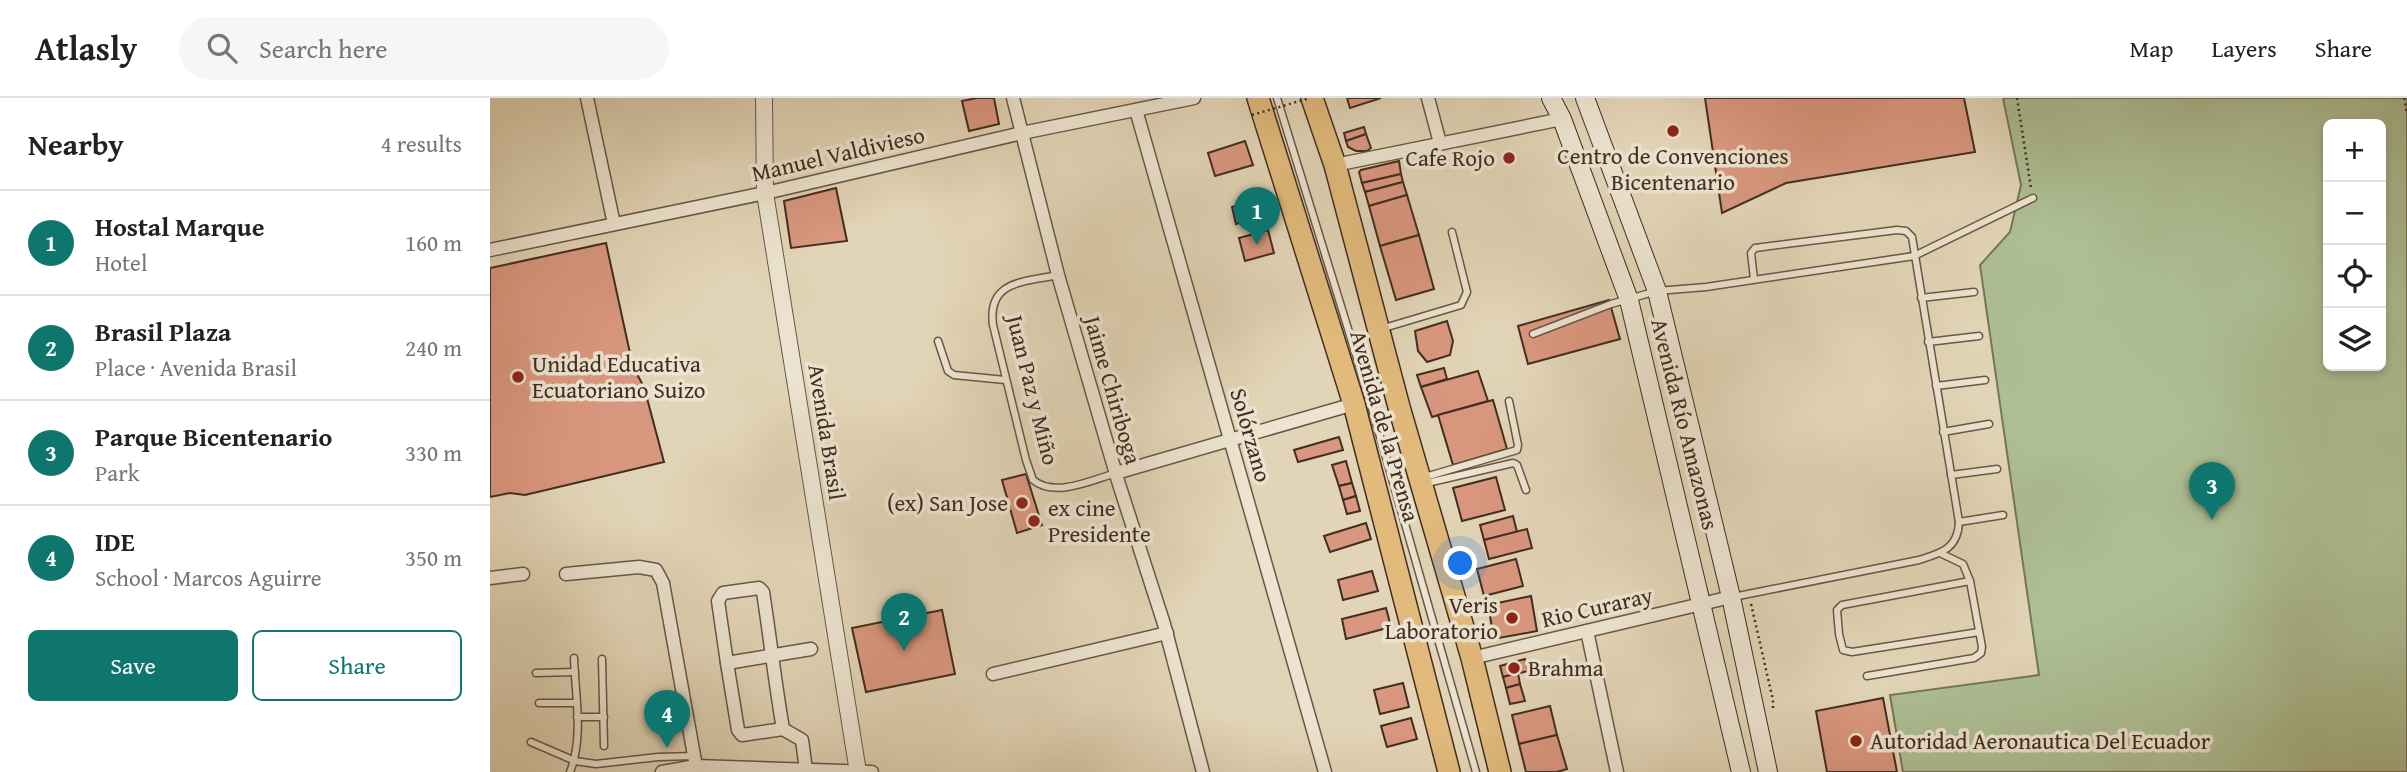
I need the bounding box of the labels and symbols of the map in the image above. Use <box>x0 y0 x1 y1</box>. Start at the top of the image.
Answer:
street label: Manuel Valdivieso <box>748 118 928 189</box>
marker: Centro de Convenciones Bicentenario <box>1665 123 1681 139</box>
place label: Centro de Convenciones Bicentenario <box>1557 139 1789 198</box>
place label: Cafe Rojo <box>1406 141 1495 174</box>
marker: Cafe Rojo <box>1501 150 1517 166</box>
pin: 1 <box>1234 187 1280 245</box>
street label: Juan Paz y Miño <box>998 309 1068 468</box>
street label: Jaime Chiriboga <box>1076 309 1150 468</box>
street label: Avenida Río Amazonas <box>1643 315 1728 533</box>
street label: Avenida de la Prensa <box>1342 326 1429 526</box>
place label: Unidad Educativa Ecuatoriano Suizo <box>532 347 705 406</box>
street label: Avenida Brasil <box>800 362 855 502</box>
marker: Unidad Educativa Ecuatoriano Suizo <box>510 369 526 385</box>
street label: Solórzano <box>1222 384 1281 486</box>
pin: 3 <box>2189 462 2235 520</box>
place label: (ex) San Jose <box>887 486 1008 519</box>
place label: ex cine Presidente <box>1048 491 1151 550</box>
marker: (ex) San Jose <box>1014 495 1030 511</box>
marker: ex cine Presidente <box>1026 513 1042 529</box>
your location <box>1443 546 1477 580</box>
street label: Rio Curaray <box>1538 578 1656 635</box>
place label: Veris Laboratorio <box>1385 588 1498 647</box>
pin: 2 <box>881 593 927 651</box>
marker: Veris Laboratorio <box>1504 610 1520 626</box>
place label: Brahma <box>1528 651 1604 684</box>
marker: Brahma <box>1506 660 1522 676</box>
pin: 4 <box>644 690 690 748</box>
place label: Autoridad Aeronautica Del Ecuador <box>1870 724 2211 757</box>
marker: Autoridad Aeronautica Del Ecuador <box>1848 733 1864 749</box>

